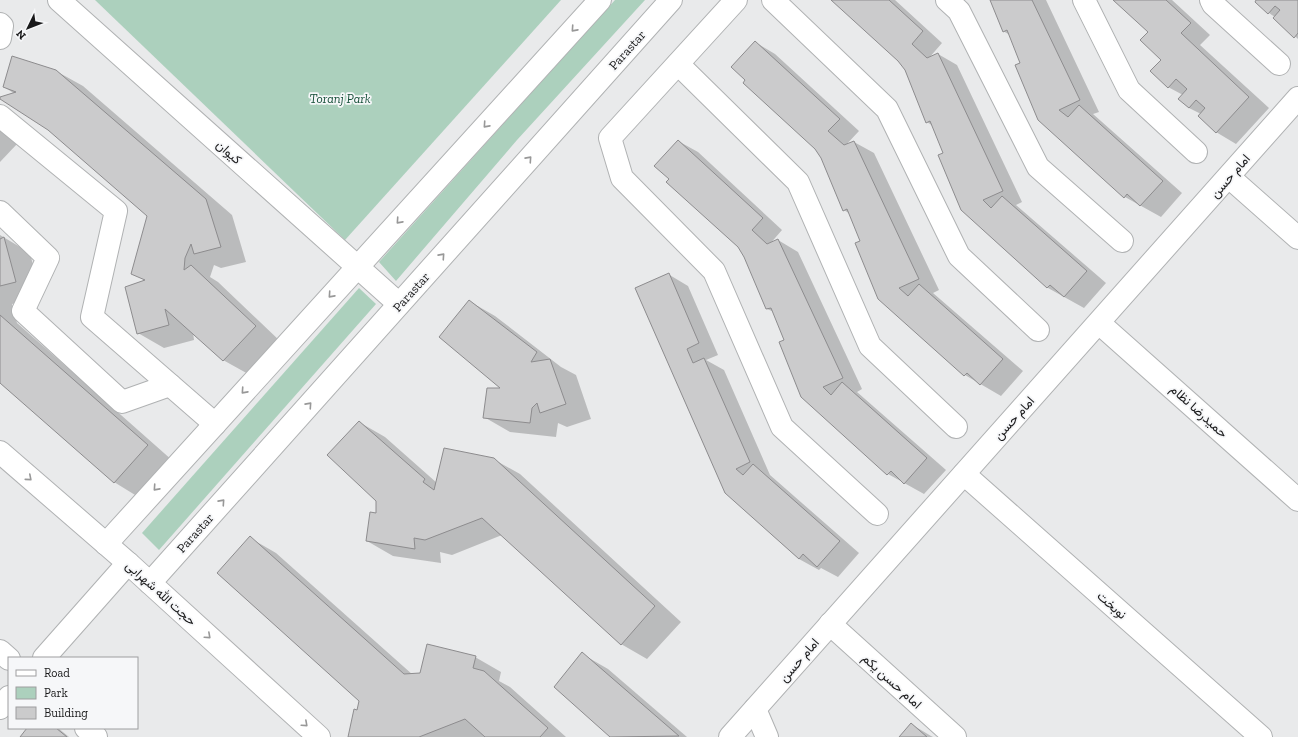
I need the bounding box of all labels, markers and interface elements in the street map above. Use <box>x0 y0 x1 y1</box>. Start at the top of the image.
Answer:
north arrow <box>8 8 48 48</box>
one-way arrow <box>571 24 579 32</box>
text: N <box>13 27 29 42</box>
street label: Parastar <box>605 27 649 73</box>
park label: Toranj Park <box>309 91 371 106</box>
one-way arrow <box>484 120 491 128</box>
street label: کیوان <box>213 137 245 168</box>
street label: امام حسن <box>1207 151 1254 202</box>
one-way arrow <box>525 156 532 164</box>
one-way arrow <box>396 216 403 224</box>
one-way arrow <box>438 253 445 261</box>
street label: Parastar <box>389 269 433 315</box>
one-way arrow <box>328 290 336 298</box>
street label: حمیدرضا نظام <box>1167 381 1231 442</box>
one-way arrow <box>242 387 249 394</box>
street label: امام حسن <box>991 393 1038 443</box>
one-way arrow <box>304 402 312 410</box>
one-way arrow <box>25 473 32 480</box>
one-way arrow <box>154 483 161 491</box>
one-way arrow <box>218 499 225 507</box>
street label: Parastar <box>173 510 217 556</box>
street label: حجت الله شهرابی <box>122 558 199 629</box>
street label: نوبخت <box>1094 588 1130 623</box>
one-way arrow <box>204 632 211 639</box>
street label: امام حسن <box>776 635 823 686</box>
street label: امام حسن یکم <box>858 650 925 712</box>
legend <box>8 657 138 729</box>
text: Road <box>44 666 70 680</box>
text: Park <box>44 686 69 700</box>
text: Building <box>44 706 88 720</box>
one-way arrow <box>300 719 308 726</box>

